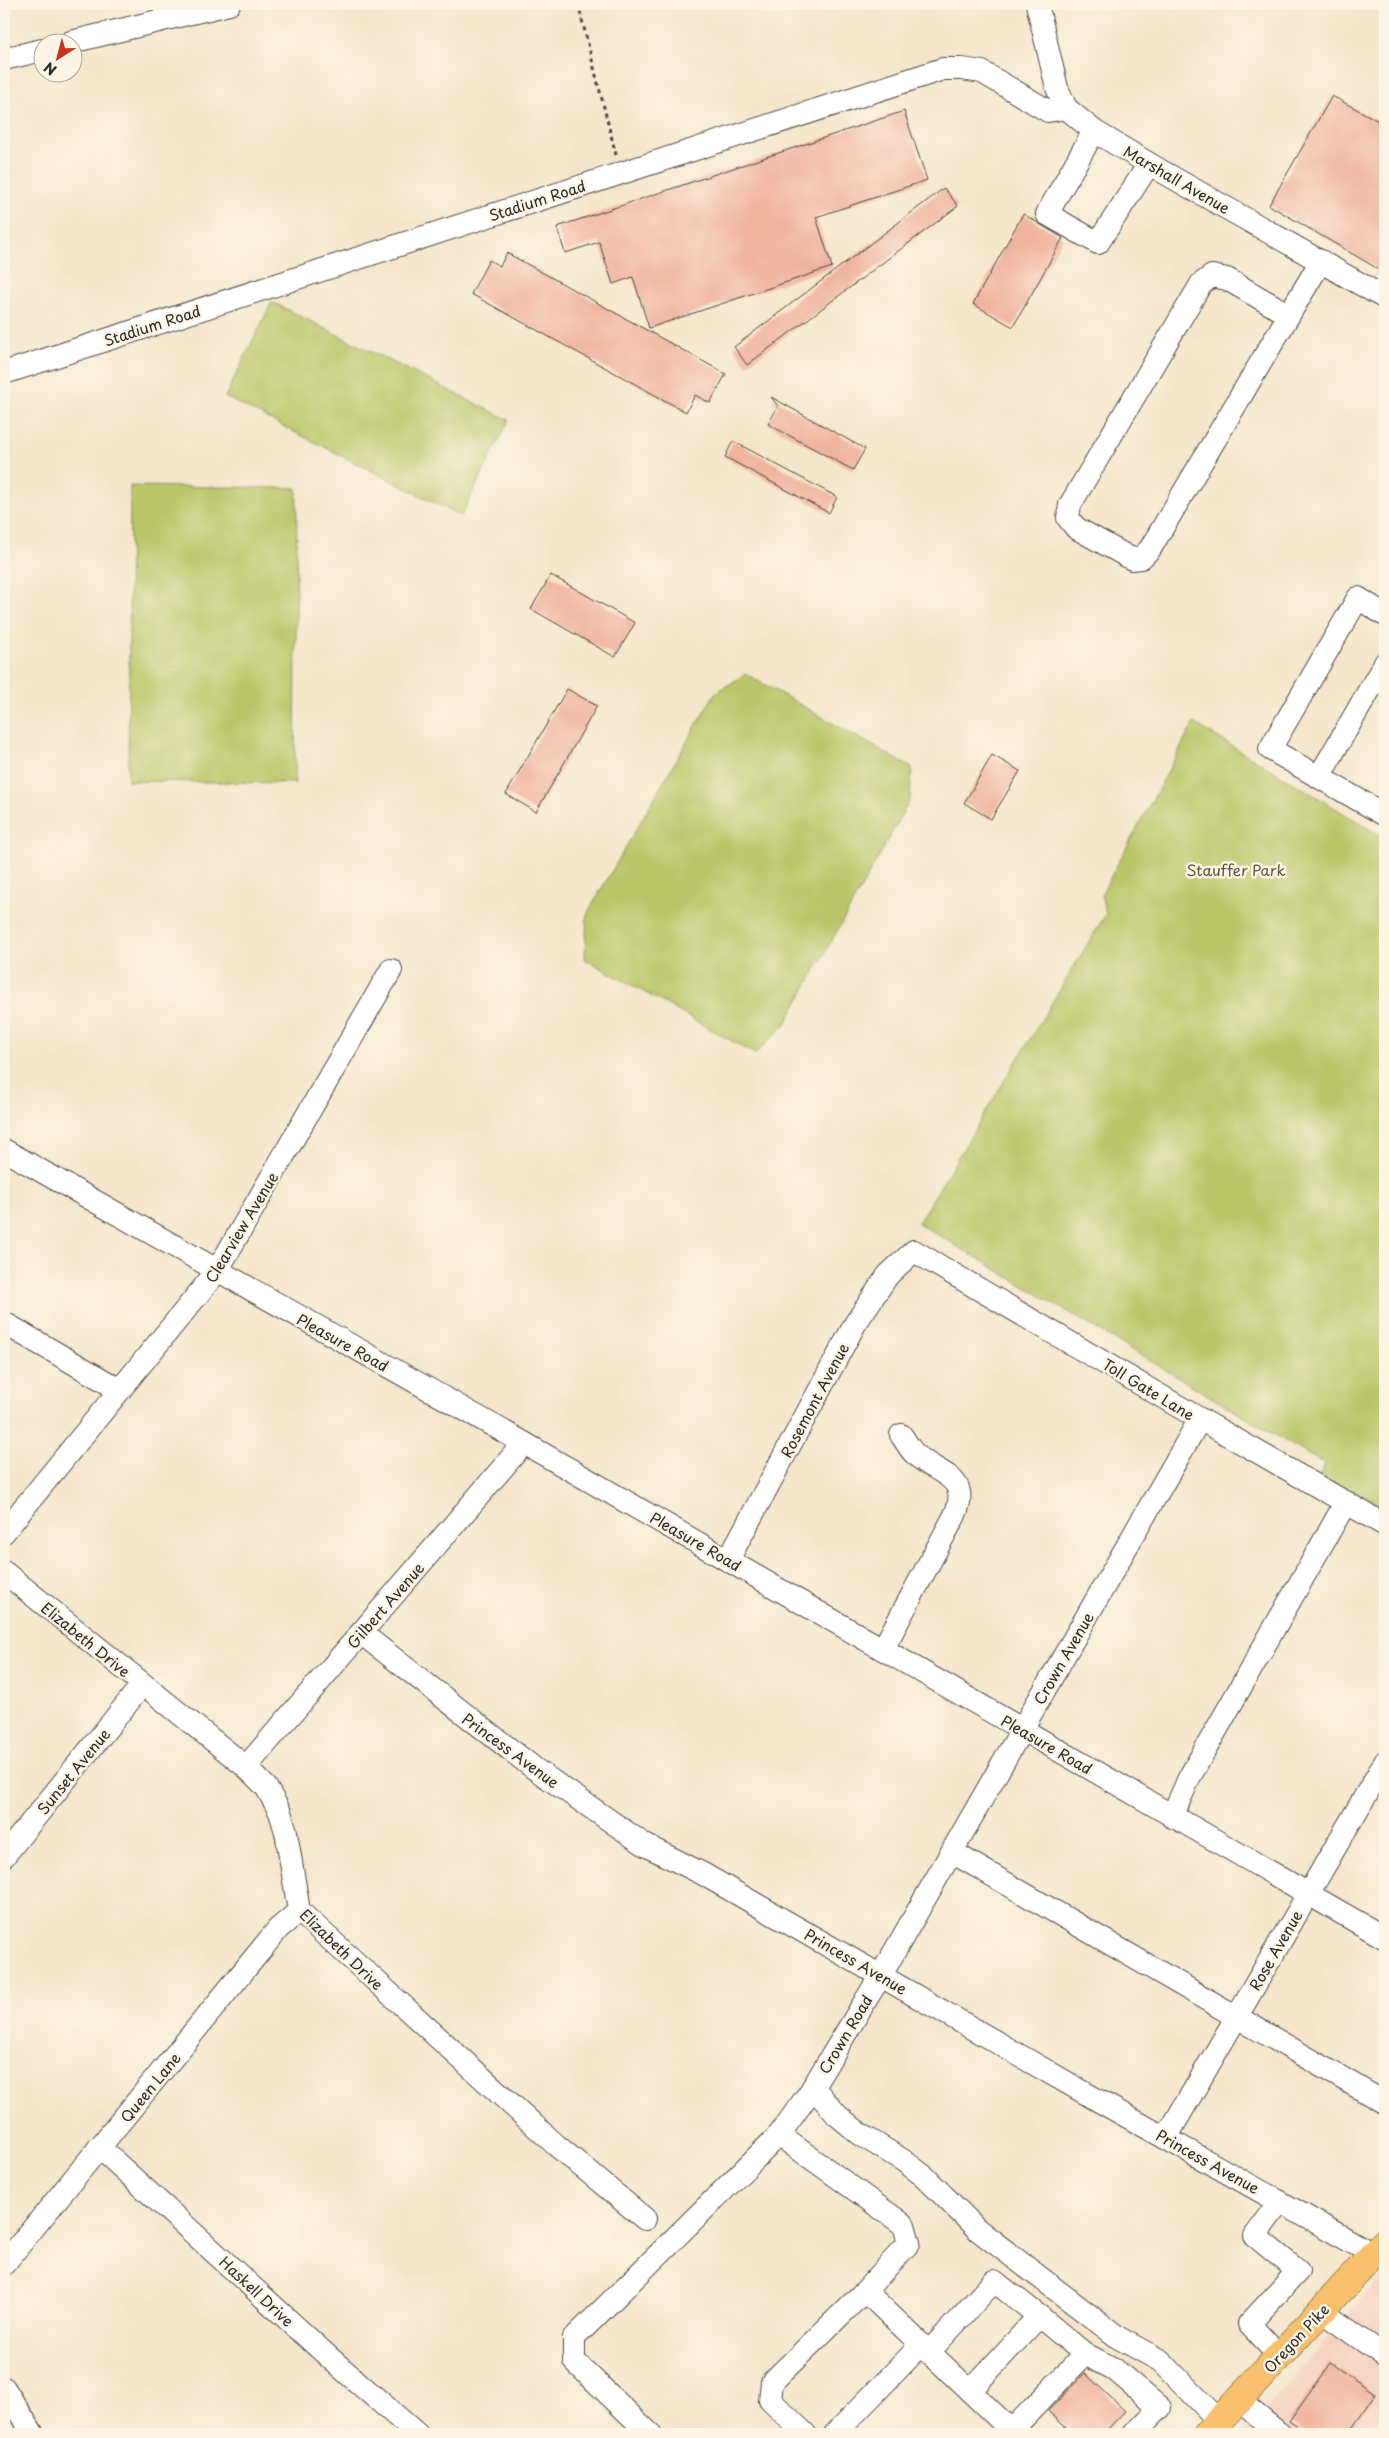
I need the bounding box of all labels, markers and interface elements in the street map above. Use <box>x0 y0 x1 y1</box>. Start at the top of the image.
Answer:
north arrow <box>32 32 82 82</box>
text: N <box>39 57 61 81</box>
street label: Marshall Avenue <box>1119 139 1235 219</box>
street label: Stadium Road <box>486 174 588 226</box>
street label: Stadium Road <box>101 299 203 351</box>
park label: Stauffer Park <box>1186 858 1286 881</box>
street label: Clearview Avenue <box>199 1167 283 1287</box>
street label: Pleasure Road <box>293 1307 393 1377</box>
street label: Rosemont Avenue <box>774 1338 854 1462</box>
street label: Toll Gate Lane <box>1099 1352 1199 1426</box>
street label: Pleasure Road <box>646 1506 746 1576</box>
street label: Gilbert Avenue <box>341 1557 429 1653</box>
street label: Elizabeth Drive <box>37 1596 135 1682</box>
street label: Crown Avenue <box>1027 1608 1099 1708</box>
street label: Princess Avenue <box>458 1707 564 1793</box>
street label: Pleasure Road <box>997 1709 1097 1779</box>
street label: Sunset Avenue <box>31 1723 115 1819</box>
street label: Elizabeth Drive <box>295 1903 389 1995</box>
street label: Rose Avenue <box>1243 1906 1307 1994</box>
street label: Princess Avenue <box>801 1922 911 2000</box>
street label: Crown Road <box>812 1990 878 2078</box>
street label: Queen Lane <box>114 2047 186 2127</box>
street label: Princess Avenue <box>1152 2123 1264 2199</box>
street label: Haskell Drive <box>215 2250 299 2332</box>
street label: Oregon Pike <box>1258 2298 1334 2378</box>

